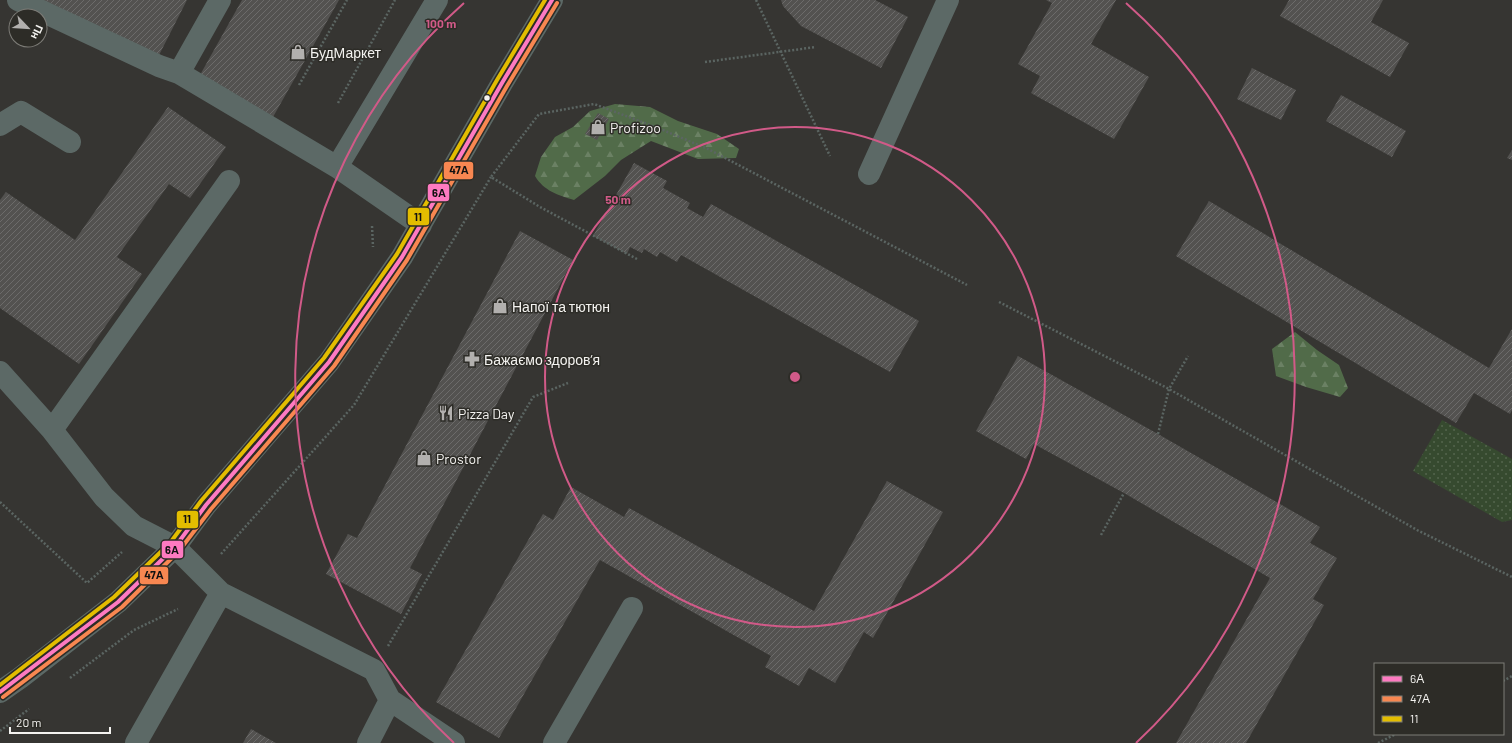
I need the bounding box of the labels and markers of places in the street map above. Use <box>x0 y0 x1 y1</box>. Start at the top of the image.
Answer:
shop icon: БудМаркет <box>289 43 307 61</box>
place label: БудМаркет <box>310 44 382 61</box>
unlabelled marker <box>482 93 492 103</box>
shop icon: Profizoo <box>589 118 607 136</box>
place label: Profizoo <box>610 119 661 136</box>
shop icon: Напої та тютюн <box>491 297 509 315</box>
place label: Напої та тютюн <box>512 298 610 315</box>
pharmacy icon: Бажаємо здоровʼя <box>463 350 481 368</box>
place label: Бажаємо здоровʼя <box>484 351 600 368</box>
centre of rings <box>788 370 802 384</box>
restaurant icon: Pizza Day <box>437 404 455 422</box>
place label: Pizza Day <box>458 405 515 422</box>
shop icon: Prostor <box>415 449 433 467</box>
place label: Prostor <box>436 450 481 467</box>

